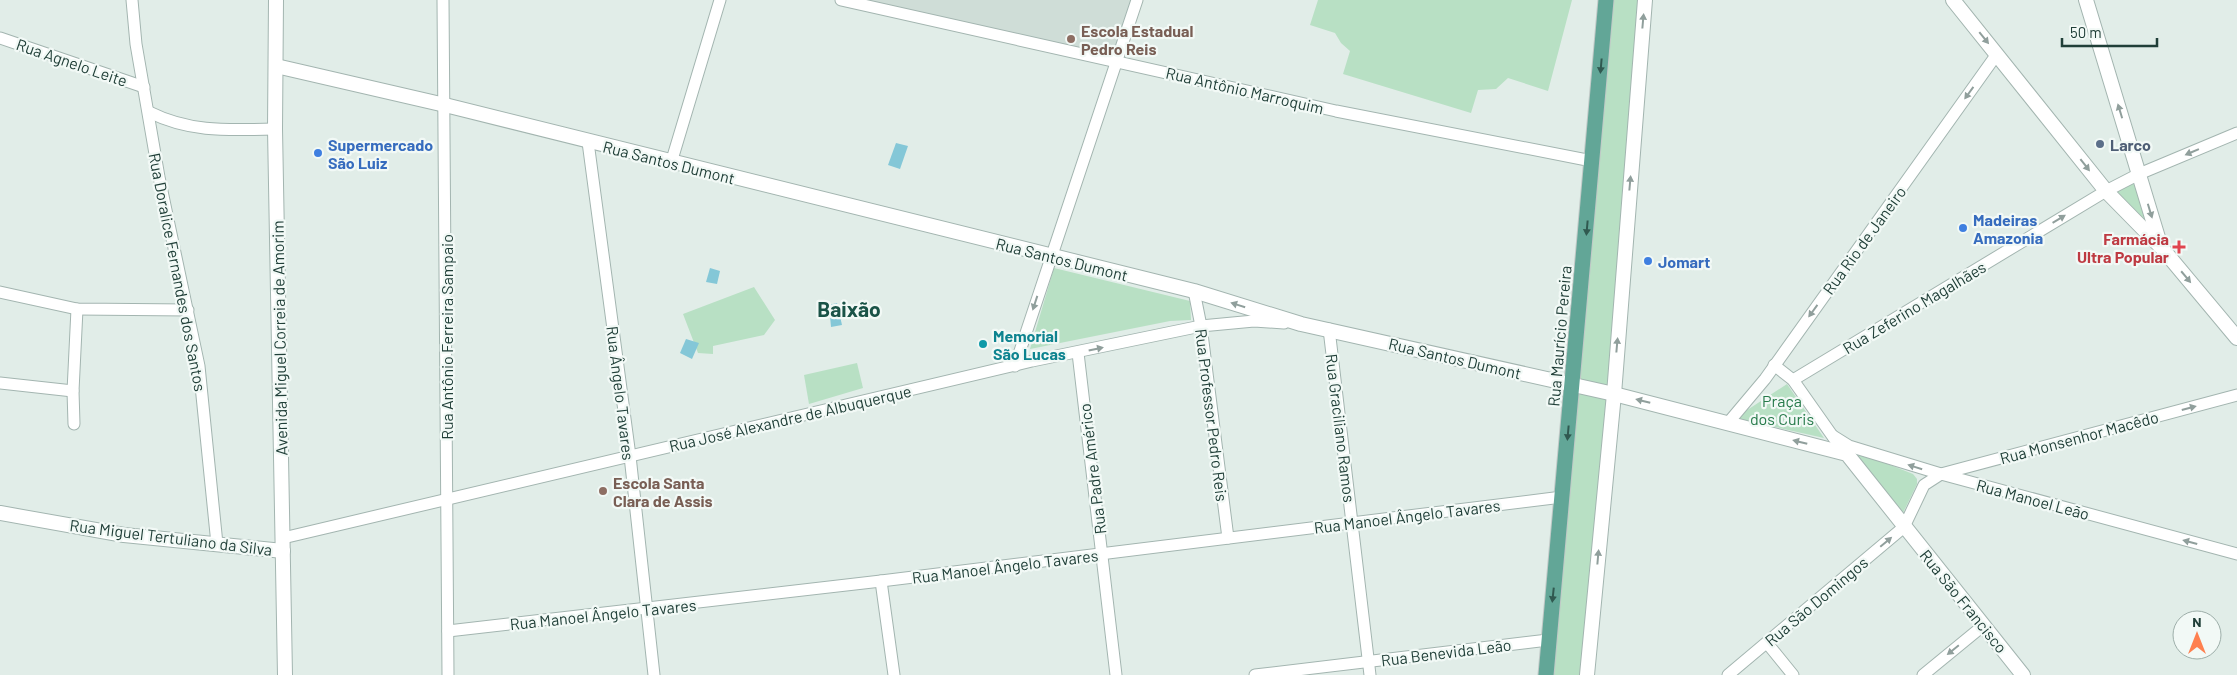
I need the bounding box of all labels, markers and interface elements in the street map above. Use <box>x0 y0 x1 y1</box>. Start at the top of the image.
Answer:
one-way arrow <box>1640 13 1648 29</box>
scale bar <box>2062 15 2157 47</box>
place label: Escola Estadual Pedro Reis <box>1081 21 1193 58</box>
text: 50 m <box>2070 23 2102 41</box>
one-way arrow <box>1978 31 1989 44</box>
marker: Escola Estadual Pedro Reis <box>1065 33 1077 45</box>
street label: Rua Agnelo Leite <box>14 34 130 90</box>
one-way arrow <box>1596 58 1604 74</box>
street label: Rua Antônio Marroquim <box>1164 63 1326 117</box>
one-way arrow <box>1963 86 1974 99</box>
one-way arrow <box>2115 103 2123 118</box>
place label: Supermercado São Luiz <box>328 135 433 172</box>
place label: Larco <box>2110 135 2151 154</box>
street label: Rua Santos Dumont <box>601 136 737 188</box>
marker: Larco <box>2094 138 2106 150</box>
marker: Supermercado São Luiz <box>312 147 324 159</box>
one-way arrow <box>2185 148 2199 156</box>
street label: Rua Doralice Fernandes dos Santos <box>146 151 210 393</box>
one-way arrow <box>2080 158 2090 172</box>
one-way arrow <box>1627 175 1635 191</box>
street label: Rua Rio de Janeiro <box>1818 182 1910 298</box>
one-way arrow <box>2147 203 2154 218</box>
place label: Madeiras Amazonia <box>1973 210 2043 247</box>
one-way arrow <box>2053 214 2066 223</box>
street label: Avenida Miguel Correia de Amorim <box>267 220 291 456</box>
one-way arrow <box>1582 220 1590 236</box>
marker: Madeiras Amazonia <box>1957 222 1969 234</box>
place label: Farmácia Ultra Popular <box>2077 229 2169 266</box>
street label: Rua Santos Dumont <box>994 233 1130 285</box>
street label: Rua Antônio Ferreira Sampaio <box>437 234 456 440</box>
marker: Farmácia Ultra Popular <box>2173 241 2185 253</box>
place label: Jomart <box>1658 252 1710 271</box>
marker: Jomart <box>1642 255 1654 267</box>
street label: Rua Zeferino Magalhães <box>1839 257 1989 357</box>
street label: Rua Maurício Pereira <box>1543 265 1575 407</box>
one-way arrow <box>2181 271 2192 284</box>
one-way arrow <box>1031 295 1039 310</box>
district label: Baixão <box>817 296 881 321</box>
one-way arrow <box>1230 300 1245 308</box>
one-way arrow <box>1808 304 1818 318</box>
street label: Rua Ângelo Tavares <box>603 325 639 461</box>
place label: Memorial São Lucas <box>993 326 1066 363</box>
street label: Rua Professor Pedro Reis <box>1192 328 1232 502</box>
street label: Rua Santos Dumont <box>1387 333 1523 383</box>
one-way arrow <box>1614 337 1622 353</box>
marker: Memorial São Lucas <box>977 338 989 350</box>
one-way arrow <box>1089 345 1104 353</box>
street label: Rua Graciliano Ramos <box>1322 353 1360 503</box>
street label: Rua José Alexandre de Albuquerque <box>667 381 913 455</box>
park label: Praça dos Curis <box>1750 391 1814 428</box>
one-way arrow <box>1635 397 1650 405</box>
street label: Rua Padre Américo <box>1075 402 1109 536</box>
one-way arrow <box>2181 403 2196 411</box>
street label: Rua Monsenhor Macêdo <box>1998 407 2160 467</box>
one-way arrow <box>1564 425 1572 441</box>
one-way arrow <box>1793 437 1808 445</box>
one-way arrow <box>1907 462 1922 470</box>
place label: Escola Santa Clara de Assis <box>613 473 713 510</box>
street label: Rua Manoel Leão <box>1974 475 2092 523</box>
marker: Escola Santa Clara de Assis <box>597 485 609 497</box>
street label: Rua Manoel Ângelo Tavares <box>1313 495 1501 537</box>
street label: Rua Miguel Tertuliano da Silva <box>69 515 273 559</box>
one-way arrow <box>1879 537 1892 548</box>
one-way arrow <box>2182 537 2197 545</box>
street label: Rua Manoel Ângelo Tavares <box>911 545 1099 587</box>
street label: Rua São Francisco <box>1916 545 2012 657</box>
one-way arrow <box>1594 549 1602 565</box>
street label: Rua São Domingos <box>1761 552 1871 650</box>
one-way arrow <box>1549 587 1557 603</box>
street label: Rua Manoel Ângelo Tavares <box>509 595 697 633</box>
north arrow <box>2172 610 2222 660</box>
text: N <box>2192 613 2202 630</box>
street label: Rua Benevida Leão <box>1380 635 1512 669</box>
one-way arrow <box>1947 645 1960 656</box>

